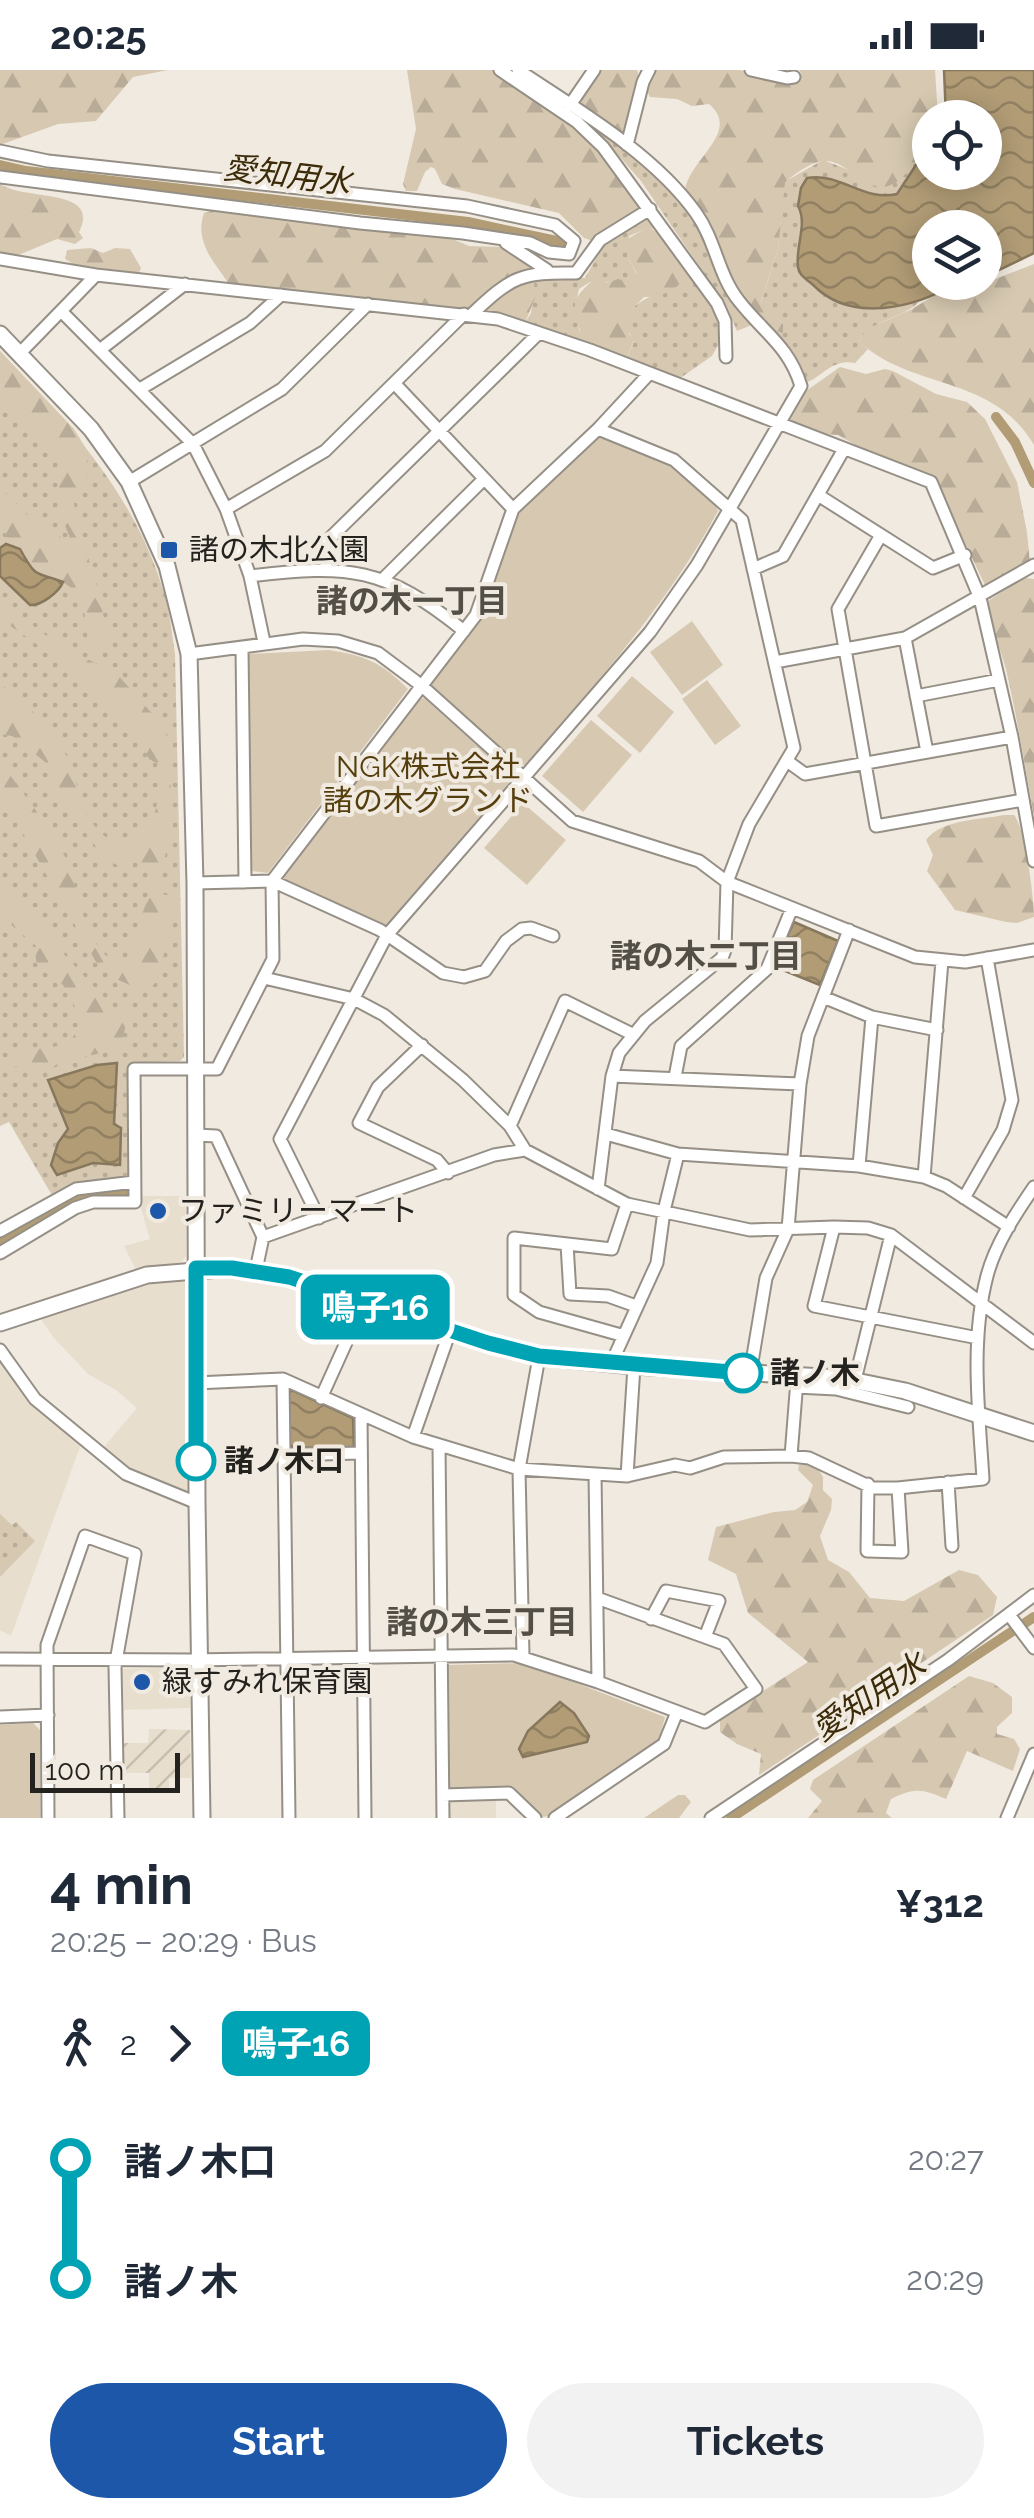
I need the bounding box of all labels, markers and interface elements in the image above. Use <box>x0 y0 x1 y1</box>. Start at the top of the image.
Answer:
text: 20:25 <box>50 13 147 58</box>
map controls <box>912 100 1002 300</box>
button: locate <box>912 100 1002 190</box>
water label: 愛知用水 <box>221 148 356 201</box>
button: layers <box>912 210 1002 300</box>
place label: 諸の木北公園 <box>189 532 369 567</box>
marker: 諸の木北公園 <box>158 539 180 561</box>
district label: 諸の木一丁目 <box>316 582 508 619</box>
park label: NGK株式会社 諸の木グランド <box>323 749 533 818</box>
district label: 諸の木二丁目 <box>610 937 802 974</box>
place label: ファミリーマート <box>178 1193 418 1228</box>
marker: ファミリーマート <box>147 1200 169 1222</box>
line badge: 鳴子16 <box>305 1274 445 1340</box>
text: 鳴子16 <box>321 1287 429 1328</box>
marker: 諸ノ木 <box>724 1354 762 1392</box>
place label: 諸ノ木 <box>770 1355 860 1390</box>
marker: 諸ノ木口 <box>177 1442 215 1480</box>
place label: 諸ノ木口 <box>224 1443 344 1478</box>
district label: 諸の木三丁目 <box>386 1603 578 1640</box>
water label: 愛知用水 <box>805 1644 935 1748</box>
place label: 緑すみれ保育園 <box>162 1664 372 1699</box>
marker: 緑すみれ保育園 <box>131 1671 153 1693</box>
scale bar <box>30 1748 180 1792</box>
text: 100 m <box>45 1754 124 1787</box>
text: 4 min <box>50 1852 193 1917</box>
text: ¥312 <box>896 1881 984 1926</box>
text: 20:25 – 20:29 · Bus <box>50 1922 317 1959</box>
icon: walk <box>50 2016 105 2071</box>
icon: forward <box>152 2016 207 2071</box>
text: 鳴子16 <box>242 2023 350 2064</box>
text: 2 <box>120 2025 137 2062</box>
text: 諸ノ木口 <box>124 2139 276 2184</box>
text: 20:27 <box>908 2140 984 2177</box>
text: 諸ノ木 <box>124 2259 238 2304</box>
text: 20:29 <box>906 2260 984 2297</box>
button: Start <box>50 2383 507 2498</box>
button: Tickets <box>527 2383 984 2498</box>

